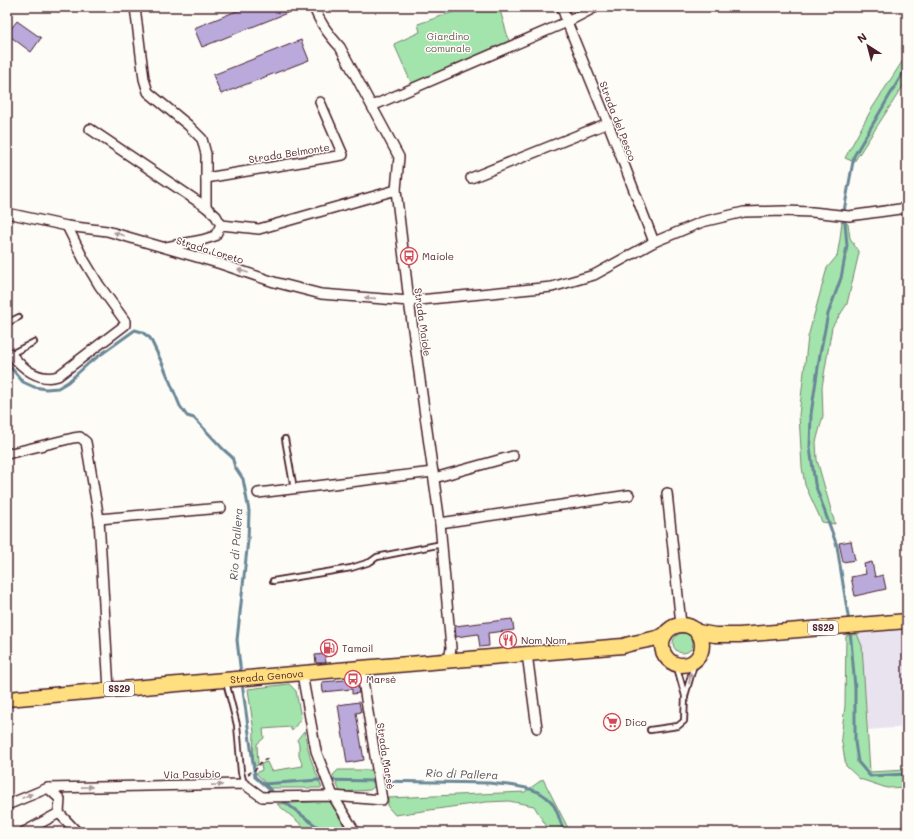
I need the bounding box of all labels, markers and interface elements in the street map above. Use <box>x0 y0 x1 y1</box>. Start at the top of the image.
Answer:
north arrow <box>848 26 888 66</box>
park label: Giardino comunale <box>425 29 471 55</box>
text: N <box>854 29 870 46</box>
street label: Strada del Pesco <box>596 79 640 163</box>
street label: Strada Belmonte <box>247 140 331 166</box>
one-way arrow <box>112 231 124 237</box>
street label: Strada Loreto <box>175 233 245 267</box>
bus stop icon: Maiole <box>399 246 419 266</box>
place label: Maiole <box>422 249 454 263</box>
one-way arrow <box>237 268 249 274</box>
street label: Strada Maiole <box>411 287 435 357</box>
one-way arrow <box>364 295 376 302</box>
water label: Rio di Pallera <box>225 507 246 581</box>
road number: SS29 <box>808 621 838 635</box>
restaurant icon: Nom Nom <box>498 630 518 650</box>
place label: Nom Nom <box>521 633 567 647</box>
fuel station icon: Tamoil <box>319 638 339 658</box>
place label: Tamoil <box>342 641 373 655</box>
street label: Strada Genova <box>230 666 304 686</box>
bus stop icon: Marsè <box>343 669 363 689</box>
place label: Marsè <box>366 672 396 686</box>
one-way arrow <box>687 672 693 685</box>
road number: SS29 <box>104 682 134 696</box>
supermarket icon: Dico <box>602 712 622 732</box>
place label: Dico <box>625 715 647 729</box>
street label: Strada Marsè <box>374 722 398 790</box>
water label: Rio di Pallera <box>425 765 499 782</box>
street label: Via Pasubio <box>163 767 221 781</box>
one-way arrow <box>211 782 224 788</box>
one-way arrow <box>81 784 94 790</box>
one-way arrow <box>22 793 34 799</box>

